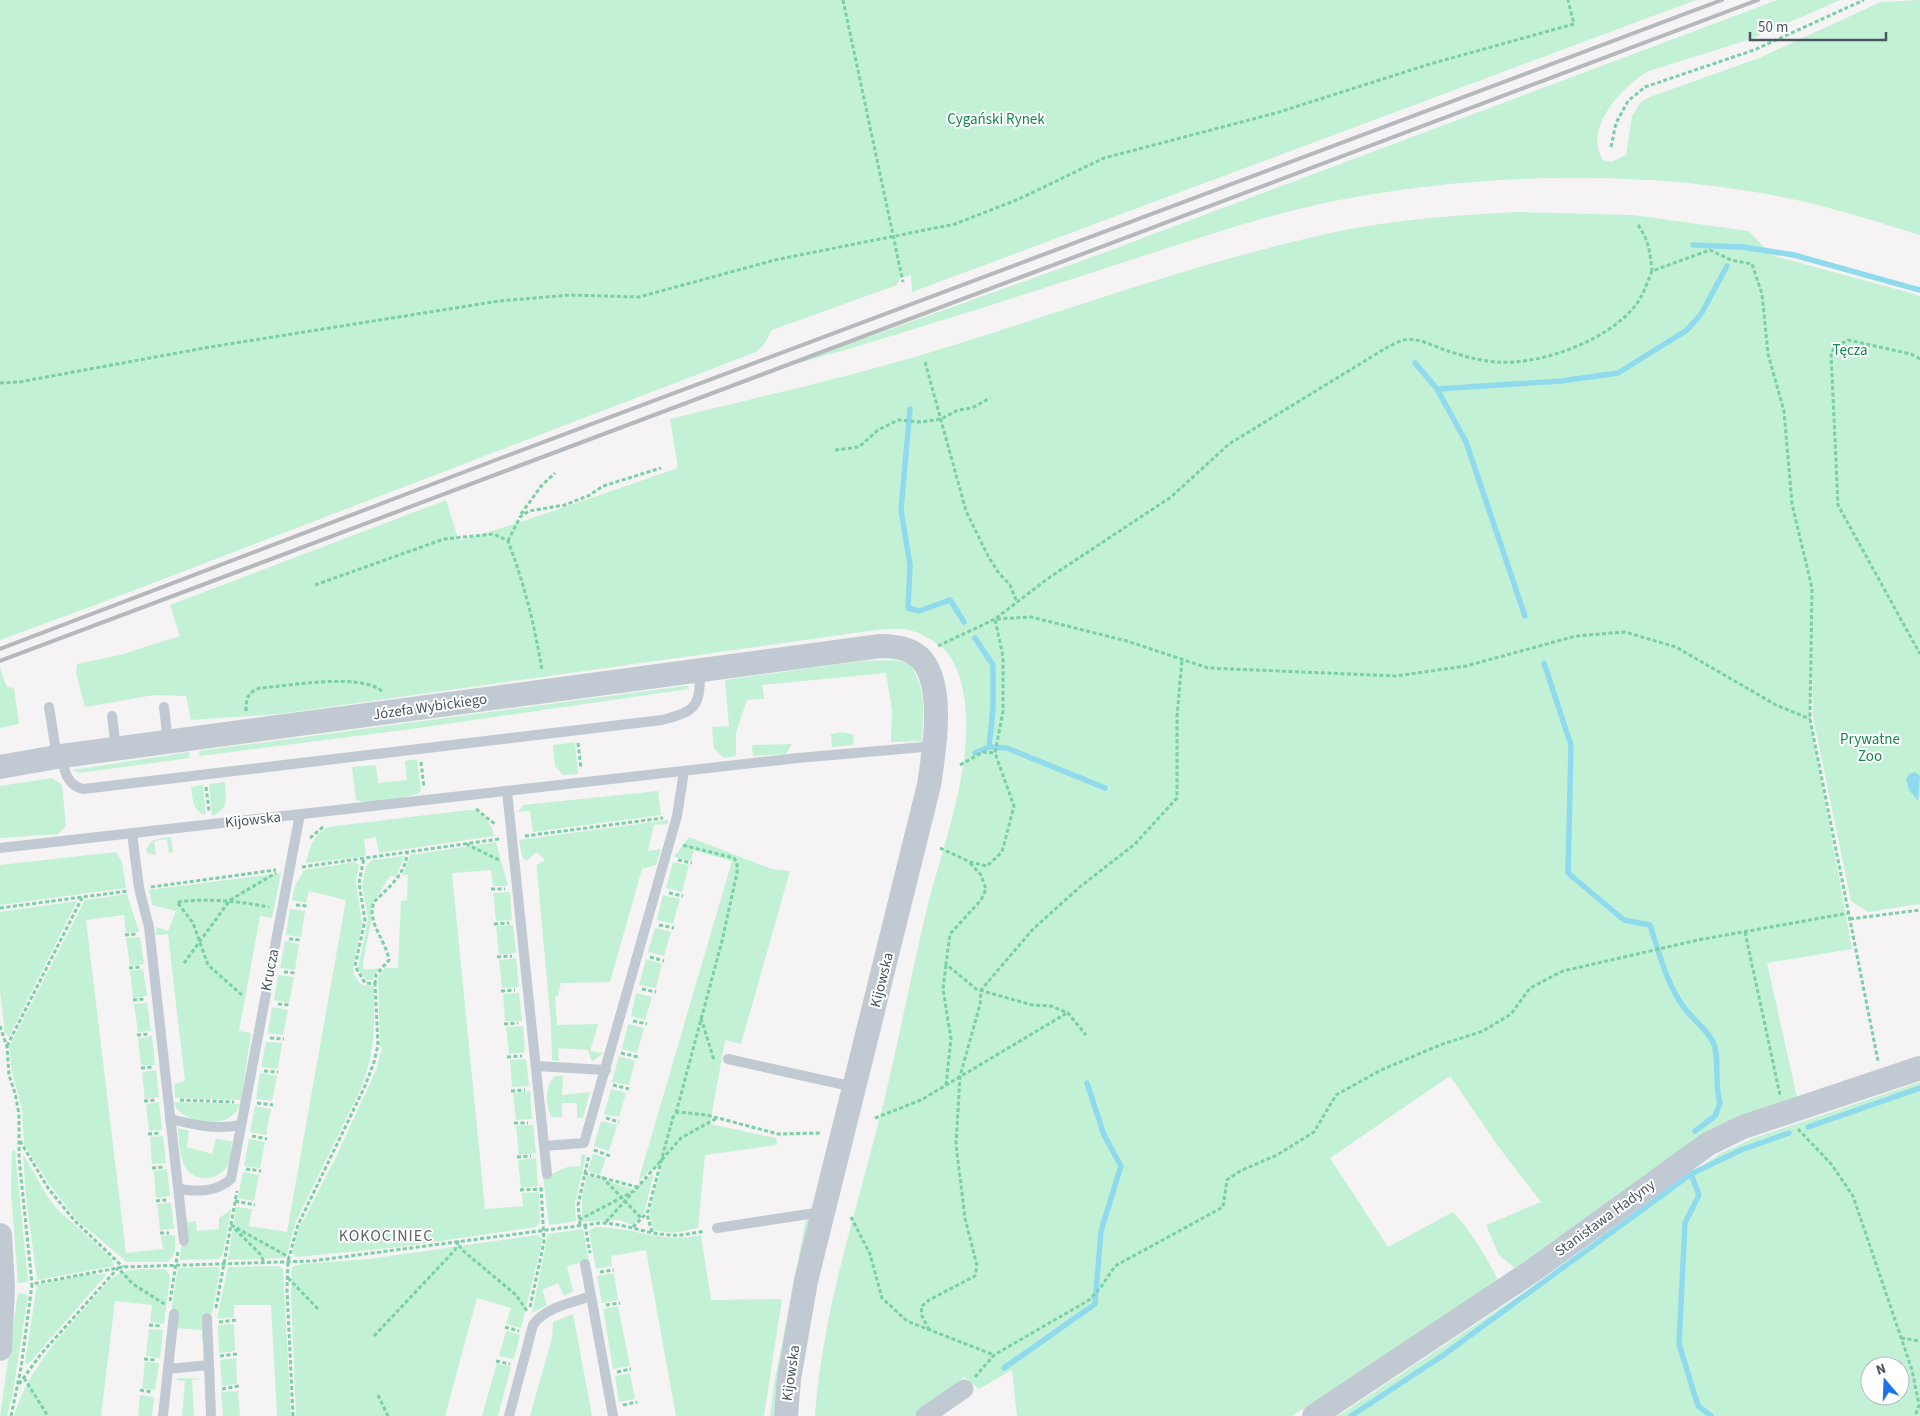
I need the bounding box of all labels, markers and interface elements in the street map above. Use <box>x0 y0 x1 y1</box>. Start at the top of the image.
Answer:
scale bar <box>1750 10 1886 42</box>
text: 50 m <box>1758 17 1788 38</box>
park label: Cygański Rynek <box>947 109 1045 130</box>
park label: Tęcza <box>1833 340 1867 361</box>
street label: Józefa Wybickiego <box>372 689 488 725</box>
park label: Prywatne Zoo <box>1840 729 1900 767</box>
street label: Kijowska <box>224 807 282 833</box>
street label: Krucza <box>256 947 284 993</box>
street label: Kijowska <box>865 950 899 1010</box>
street label: Stanisława Hadyny <box>1551 1174 1659 1262</box>
district label: KOKOCINIEC <box>339 1225 433 1247</box>
street label: Kijowska <box>777 1344 805 1402</box>
north arrow <box>1860 1356 1910 1406</box>
text: N <box>1873 1359 1889 1381</box>

